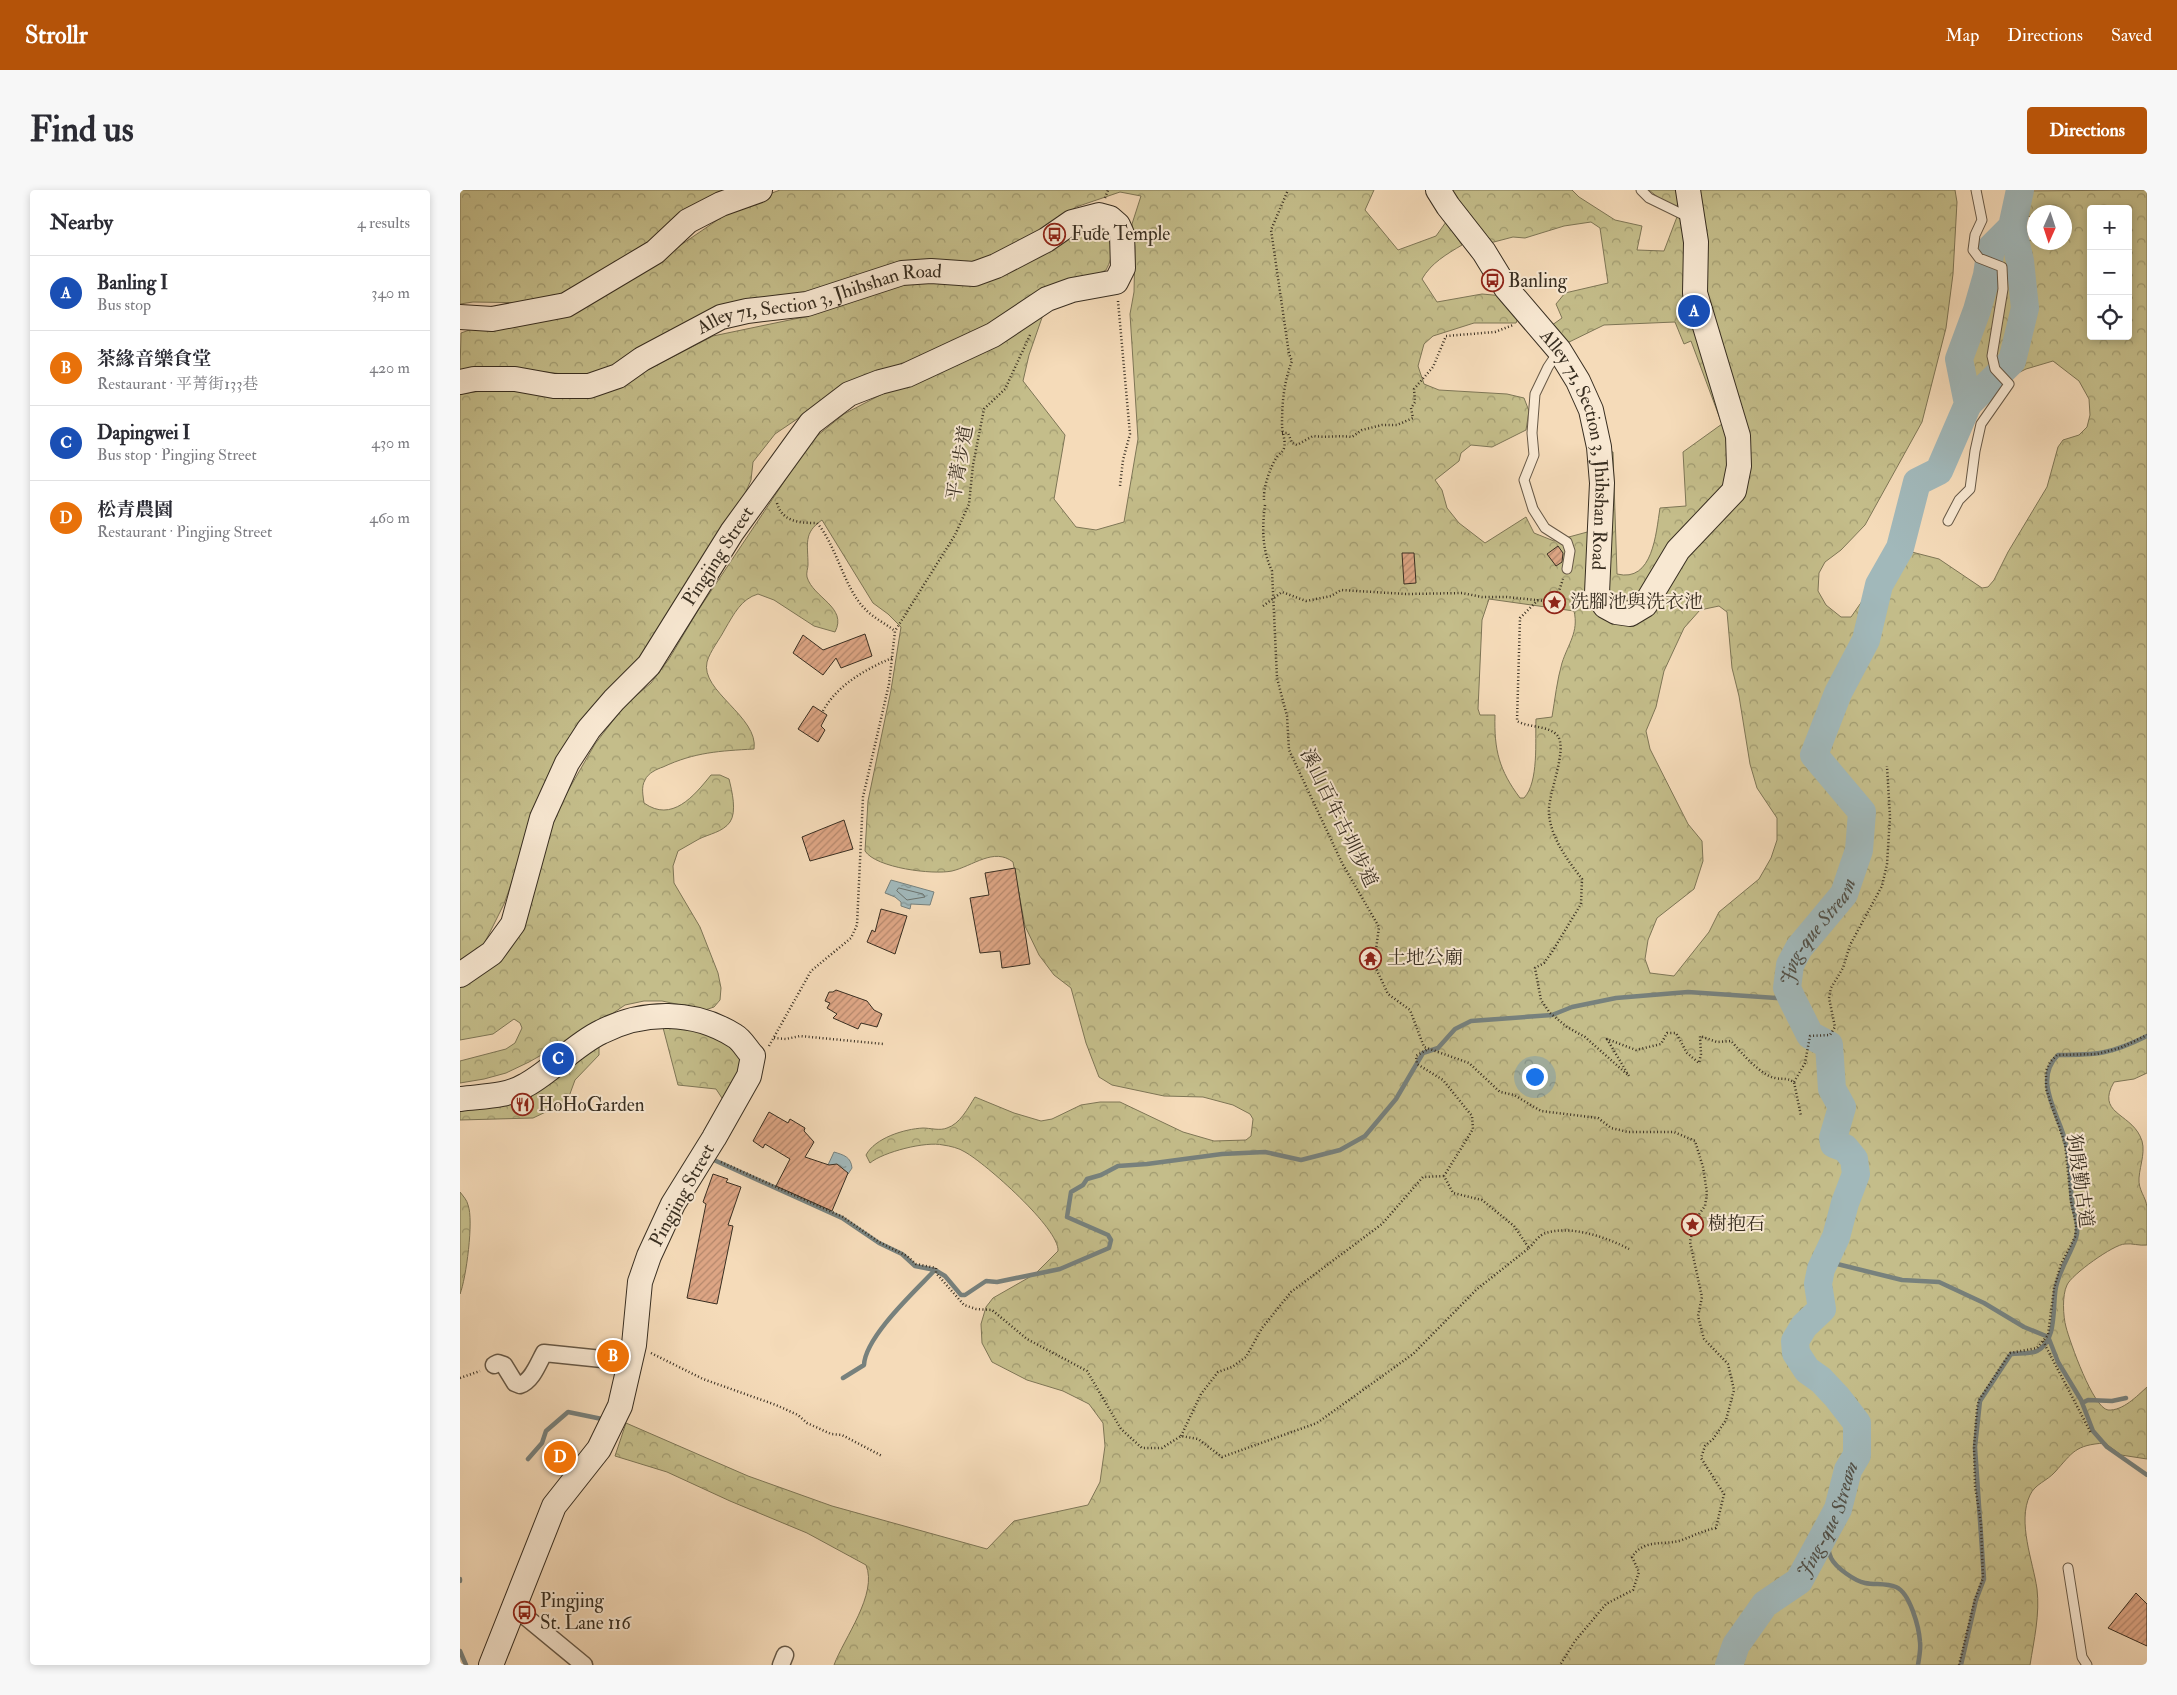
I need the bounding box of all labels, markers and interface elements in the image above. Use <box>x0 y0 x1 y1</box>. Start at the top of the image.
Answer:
text: Strollr <box>25 20 88 51</box>
text: Map <box>1946 24 1979 47</box>
text: Directions <box>2007 24 2083 47</box>
text: Saved <box>2111 24 2152 47</box>
button: Directions <box>2027 107 2147 154</box>
text: Find us <box>30 108 134 152</box>
north arrow <box>2027 205 2072 250</box>
map controls <box>2087 205 2132 340</box>
button: + <box>2087 205 2132 250</box>
text: Nearby <box>50 209 113 236</box>
text: 4 results <box>357 213 410 233</box>
bus stop icon: Fude Temple <box>1043 222 1067 246</box>
place label: Fude Temple <box>1071 222 1170 247</box>
button: − <box>2087 250 2132 295</box>
street label: Alley 71, Section 3, Jhihshan Road <box>692 259 943 340</box>
bus stop icon: Banling <box>1480 269 1504 293</box>
place label: Banling <box>1508 269 1568 293</box>
text: Banling I <box>97 271 168 295</box>
text: A <box>61 283 71 303</box>
text: 340 m <box>371 283 410 303</box>
pin: A <box>1678 292 1710 330</box>
text: Bus stop <box>97 295 151 315</box>
button: locate <box>2087 295 2132 340</box>
street label: Alley 71, Section 3, Jhihshan Road <box>1534 324 1614 571</box>
text: 茶緣音樂食堂 <box>97 347 211 371</box>
text: B <box>61 358 71 378</box>
text: 420 m <box>369 358 410 378</box>
text: Restaurant · 平菁街133巷 <box>97 374 258 394</box>
text: Dapingwei I <box>97 421 190 445</box>
street label: 平菁步道 <box>942 423 978 503</box>
text: C <box>60 433 72 453</box>
text: 430 m <box>371 433 410 453</box>
text: Bus stop · Pingjing Street <box>97 445 257 465</box>
text: 松青農園 <box>97 498 173 522</box>
street label: Pingjing Street <box>677 502 759 610</box>
text: D <box>59 508 73 528</box>
text: 460 m <box>369 508 410 528</box>
text: Restaurant · Pingjing Street <box>97 522 272 542</box>
place icon: 洗腳池與洗衣池 <box>1542 590 1566 614</box>
place label: 洗腳池與洗衣池 <box>1570 590 1703 614</box>
street label: 溪山百年古圳步道 <box>1295 744 1383 892</box>
water label: Jing-que Stream <box>1775 875 1861 986</box>
temple icon: 土地公廟 <box>1359 946 1383 970</box>
place label: 土地公廟 <box>1387 946 1463 970</box>
pin: C <box>542 1040 574 1078</box>
your location <box>1522 1064 1548 1090</box>
restaurant icon: HoHoGarden <box>510 1093 534 1117</box>
place label: HoHoGarden <box>538 1093 645 1117</box>
street label: 狗殷勤古道 <box>2062 1132 2098 1230</box>
street label: Pingjing Street <box>644 1139 720 1251</box>
place icon: 樹抱石 <box>1680 1212 1704 1236</box>
place label: 樹抱石 <box>1708 1212 1765 1236</box>
pin: B <box>597 1337 629 1375</box>
pin: D <box>544 1438 576 1476</box>
water label: Jing-que Stream <box>1791 1456 1863 1582</box>
place label: Pingjing St. Lane 116 <box>540 1589 632 1635</box>
bus stop icon: Pingjing St. Lane 116 <box>512 1600 536 1624</box>

